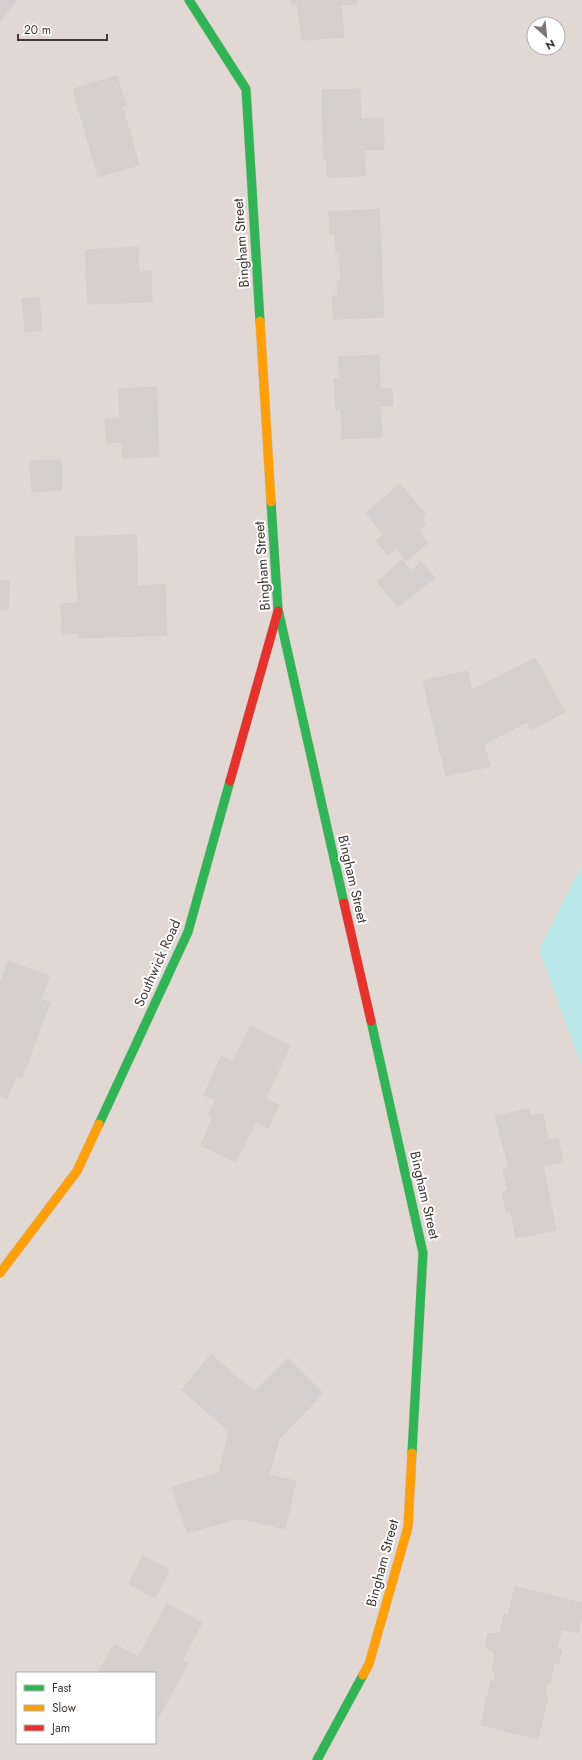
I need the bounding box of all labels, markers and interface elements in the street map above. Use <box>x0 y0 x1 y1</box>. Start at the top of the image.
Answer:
scale bar <box>18 16 107 42</box>
north arrow <box>526 16 566 56</box>
text: 20 m <box>24 21 51 39</box>
text: N <box>543 36 558 54</box>
street label: Bingham Street <box>228 197 254 288</box>
street label: Bingham Street <box>249 520 275 611</box>
street label: Bingham Street <box>333 833 373 925</box>
street label: Southwick Road <box>129 916 185 1010</box>
street label: Bingham Street <box>405 1149 445 1241</box>
street label: Bingham Street <box>361 1517 403 1609</box>
legend <box>16 1672 156 1744</box>
text: Fast <box>52 1679 71 1697</box>
text: Slow <box>52 1699 77 1717</box>
text: Jam <box>50 1719 70 1737</box>

